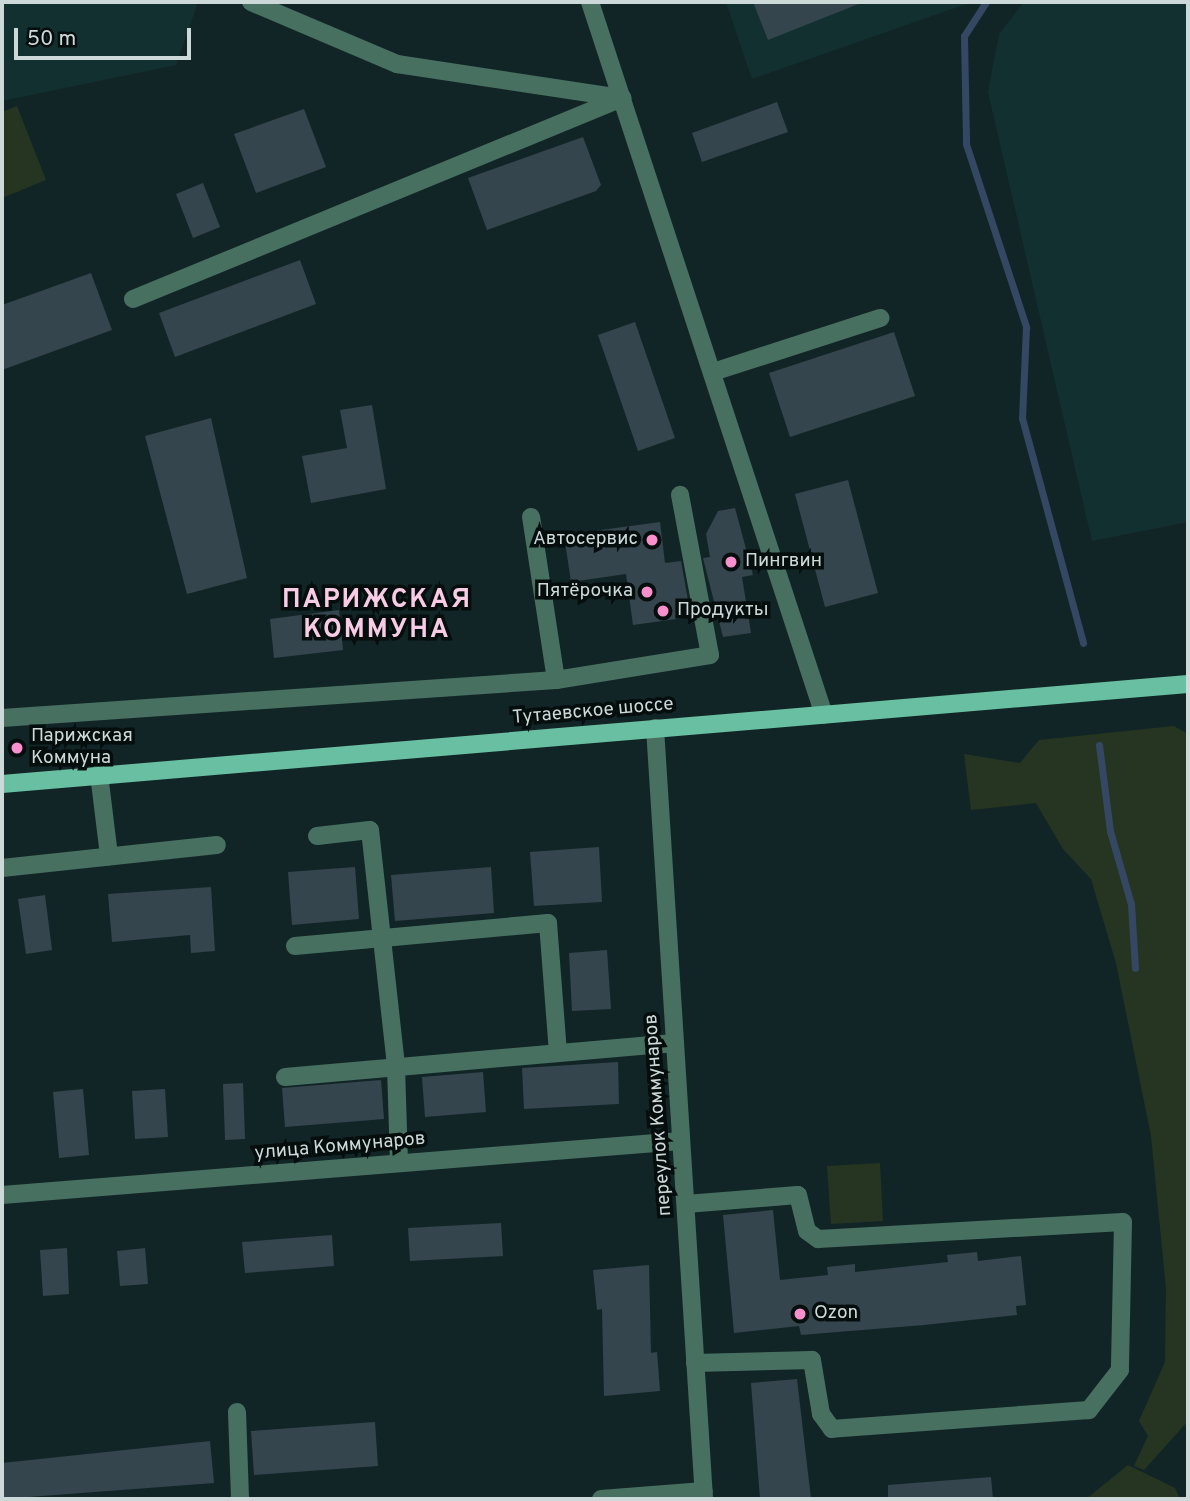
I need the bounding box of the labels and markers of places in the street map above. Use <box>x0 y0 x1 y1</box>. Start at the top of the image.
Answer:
place label: Автосервис <box>533 529 638 551</box>
marker: Автосервис <box>644 532 660 548</box>
place label: Пингвин <box>745 551 822 573</box>
marker: Пингвин <box>723 554 739 570</box>
place label: Пятёрочка <box>537 581 633 603</box>
marker: Пятёрочка <box>639 584 655 600</box>
place label: Продукты <box>677 600 768 622</box>
marker: Продукты <box>655 603 671 619</box>
place label: Парижская Коммуна <box>31 726 133 770</box>
marker: Парижская Коммуна <box>9 740 25 756</box>
place label: Ozon <box>814 1303 858 1325</box>
marker: Ozon <box>792 1306 808 1322</box>

